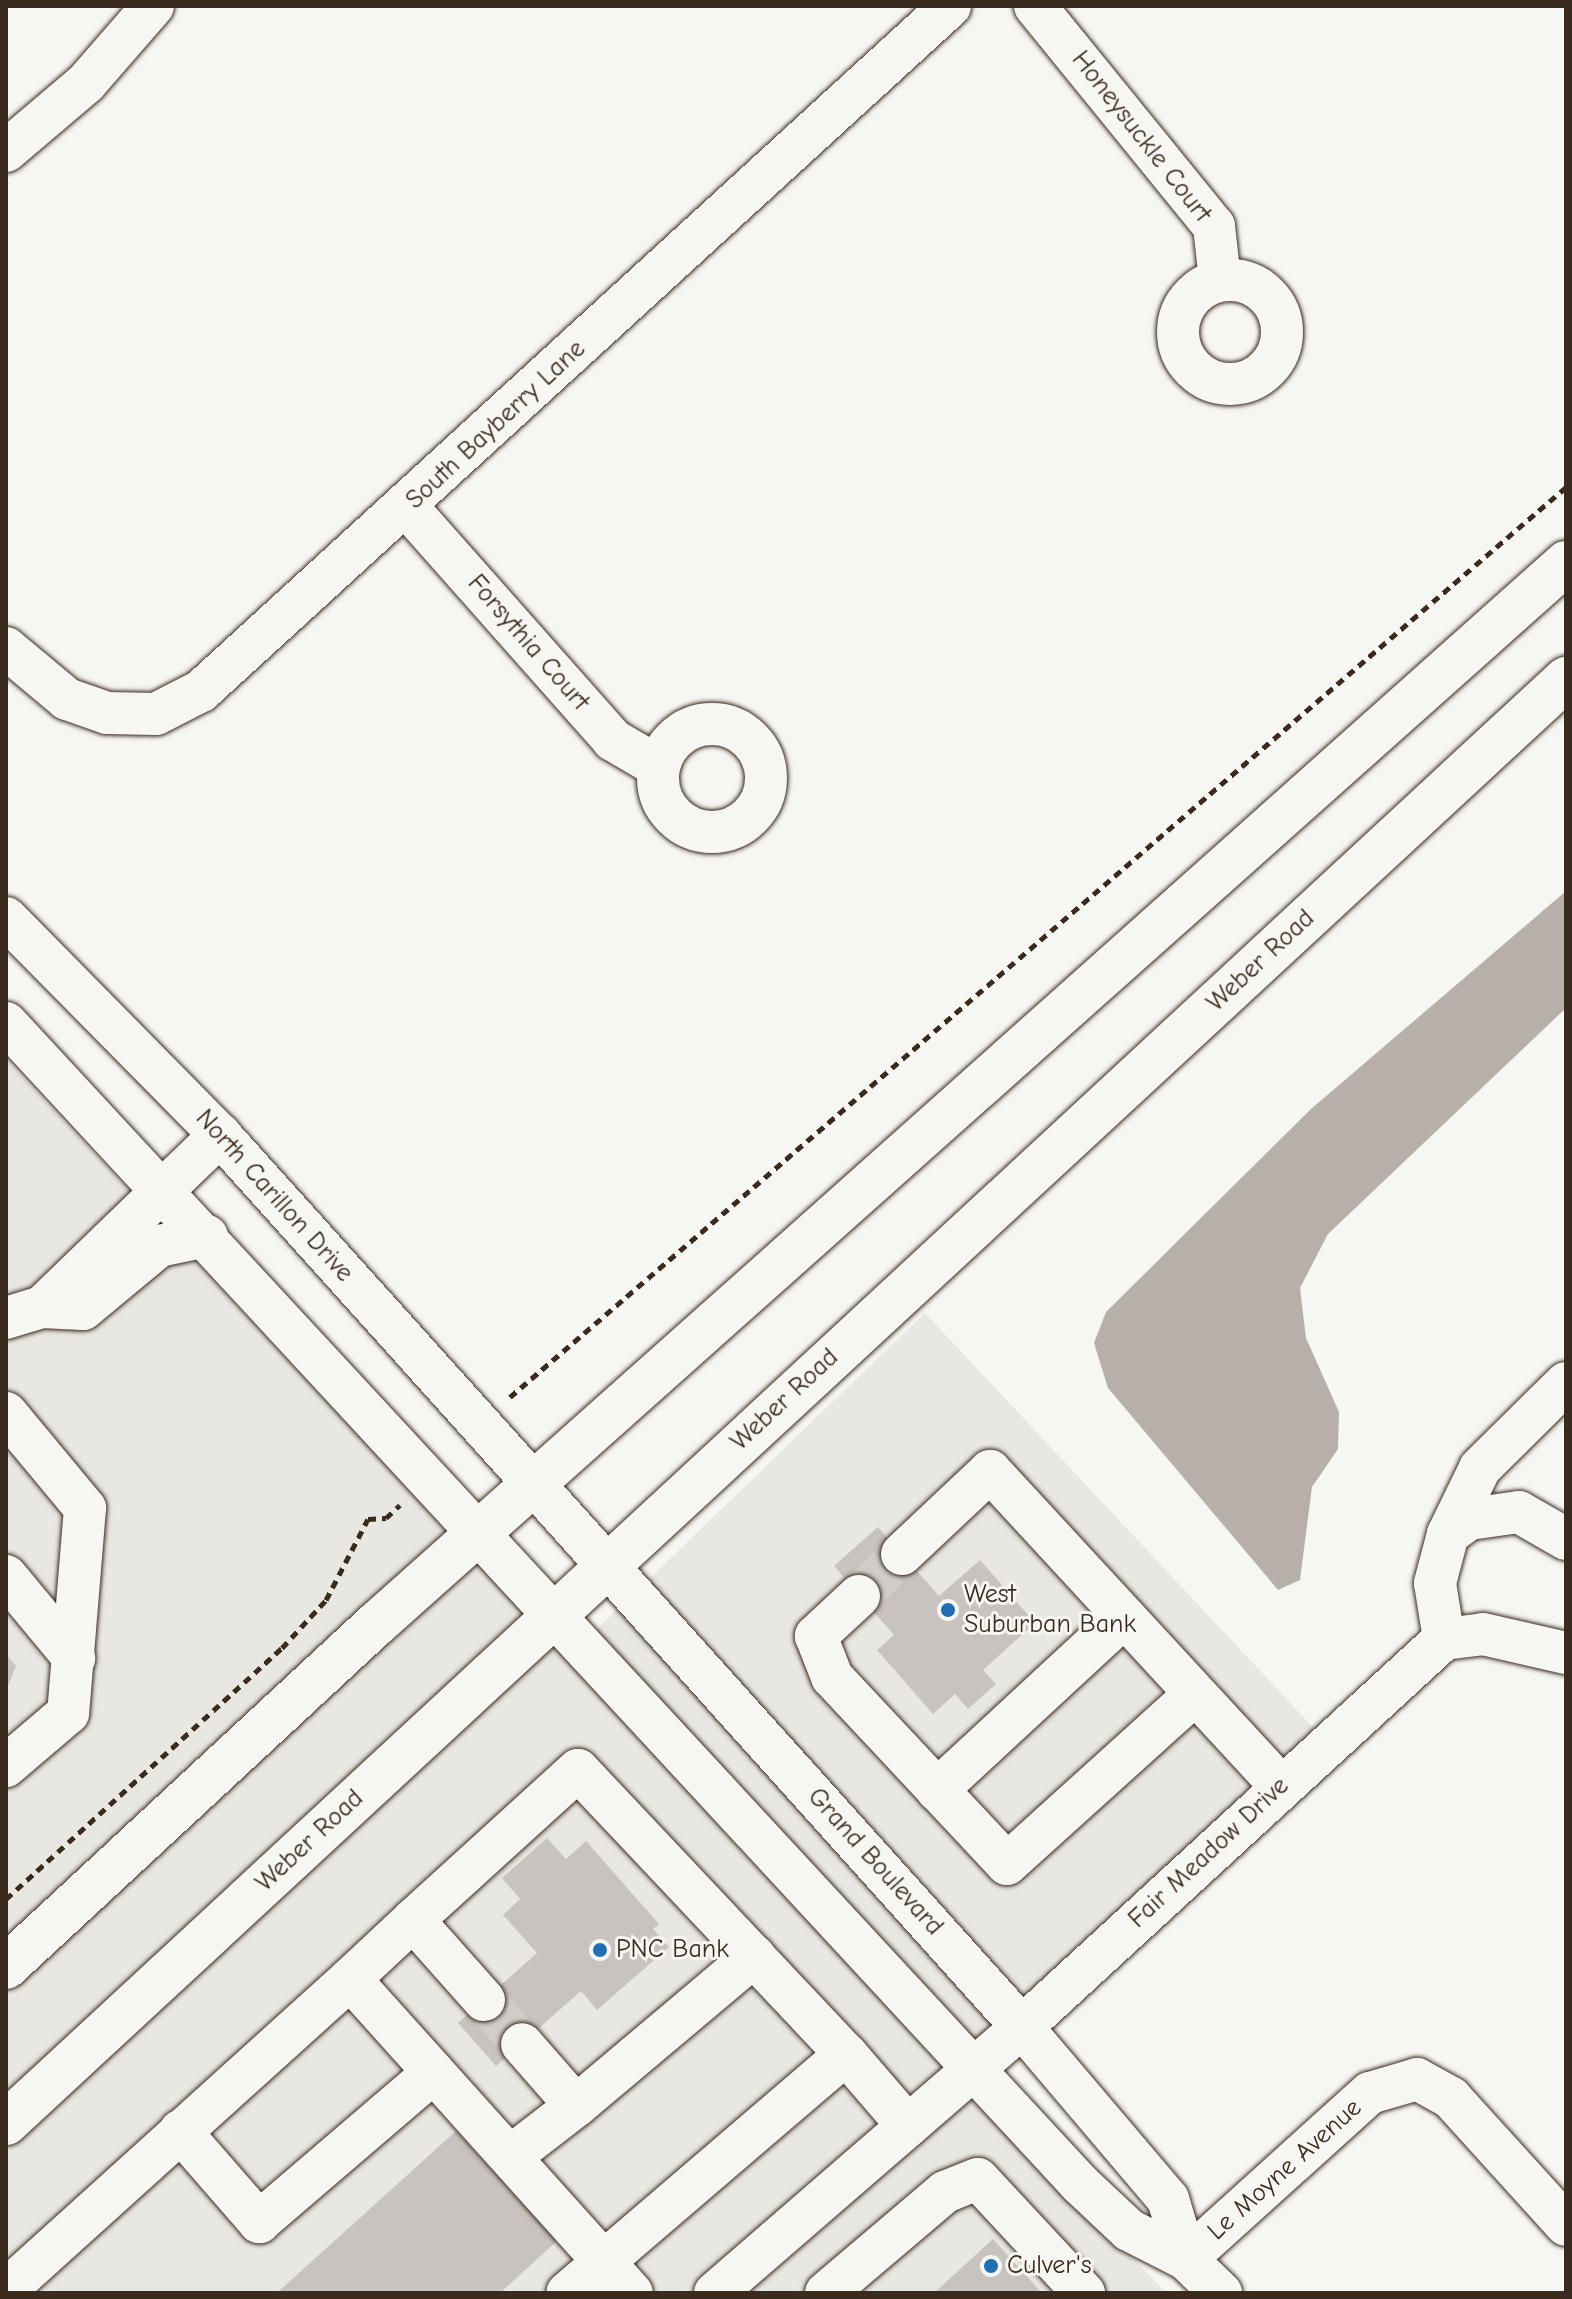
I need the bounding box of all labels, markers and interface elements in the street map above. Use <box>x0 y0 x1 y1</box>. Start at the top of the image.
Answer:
street label: Honeysuckle Court <box>1064 45 1218 229</box>
street label: South Bayberry Lane <box>400 334 592 516</box>
street label: Forsythia Court <box>460 569 596 717</box>
street label: Weber Road <box>1201 903 1321 1019</box>
street label: North Carillon Drive <box>188 1103 360 1289</box>
street label: Weber Road <box>725 1342 845 1458</box>
place label: West Suburban Bank <box>964 1579 1136 1640</box>
marker: West Suburban Bank <box>939 1601 957 1619</box>
street label: Fair Meadow Drive <box>1122 1771 1296 1935</box>
street label: Grand Boulevard <box>801 1782 949 1942</box>
street label: Weber Road <box>250 1783 370 1899</box>
place label: PNC Bank <box>616 1934 729 1966</box>
marker: PNC Bank <box>591 1941 609 1959</box>
street label: Le Moyne Avenue <box>1202 2093 1368 2247</box>
place label: Culver's <box>1007 2250 1092 2282</box>
marker: Culver's <box>982 2257 1000 2275</box>

